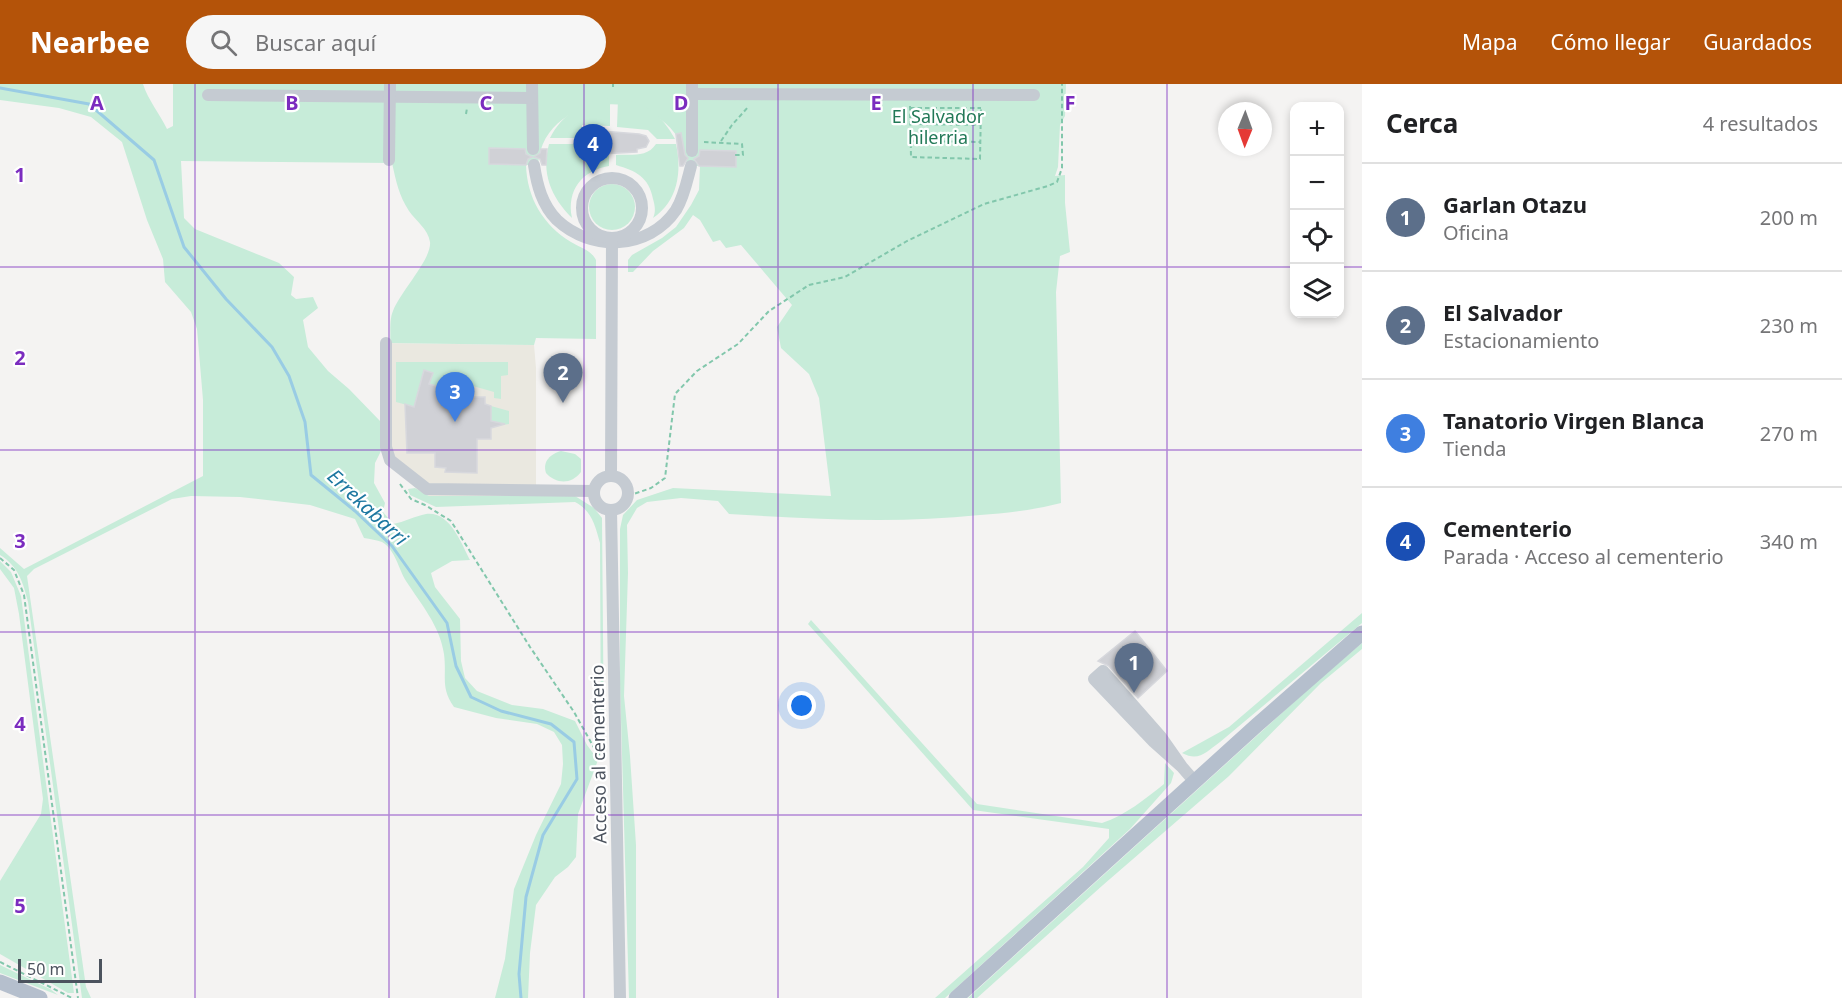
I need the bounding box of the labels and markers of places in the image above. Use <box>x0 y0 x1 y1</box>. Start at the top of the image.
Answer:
pin: 4 <box>574 124 612 174</box>
pin: 2 <box>544 354 582 403</box>
pin: 3 <box>436 372 474 422</box>
pin: 1 <box>1114 644 1154 693</box>

